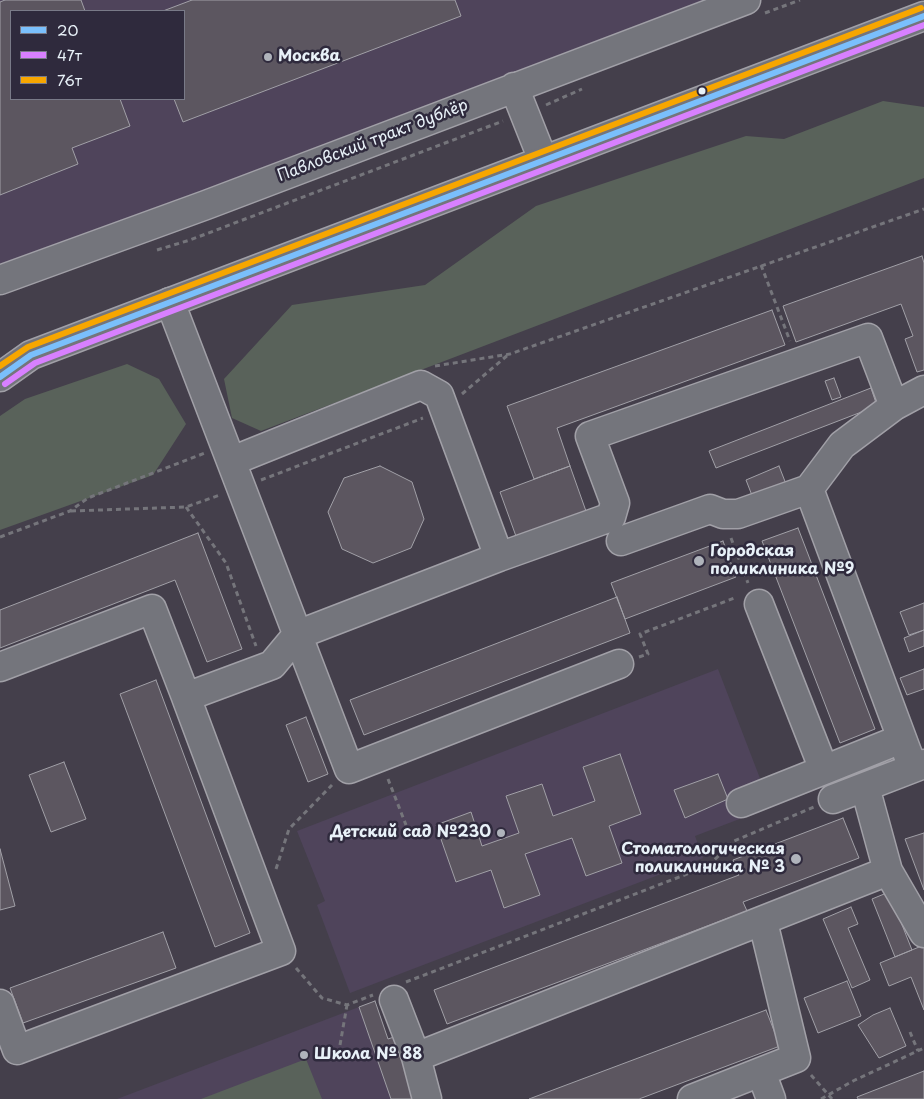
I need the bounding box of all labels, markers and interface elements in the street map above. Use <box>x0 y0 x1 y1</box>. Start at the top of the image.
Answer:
legend <box>10 10 185 100</box>
text: 20 <box>57 18 78 41</box>
text: 47т <box>57 43 82 66</box>
place label: Москва <box>278 47 340 67</box>
marker: Москва <box>262 51 274 63</box>
text: 76т <box>57 68 82 91</box>
unlabelled marker <box>697 86 707 96</box>
street label: Павловский тракт дублёр <box>275 96 471 186</box>
place label: Городская поликлиника №9 <box>710 542 854 580</box>
marker: Городская поликлиника №9 <box>692 554 706 568</box>
place label: Детский сад №230 <box>330 823 491 843</box>
marker: Детский сад №230 <box>495 827 507 839</box>
place label: Стоматологическая поликлиника № 3 <box>621 840 785 878</box>
marker: Стоматологическая поликлиника № 3 <box>789 852 803 866</box>
place label: Школа № 88 <box>314 1045 422 1065</box>
marker: Школа № 88 <box>298 1049 310 1061</box>

